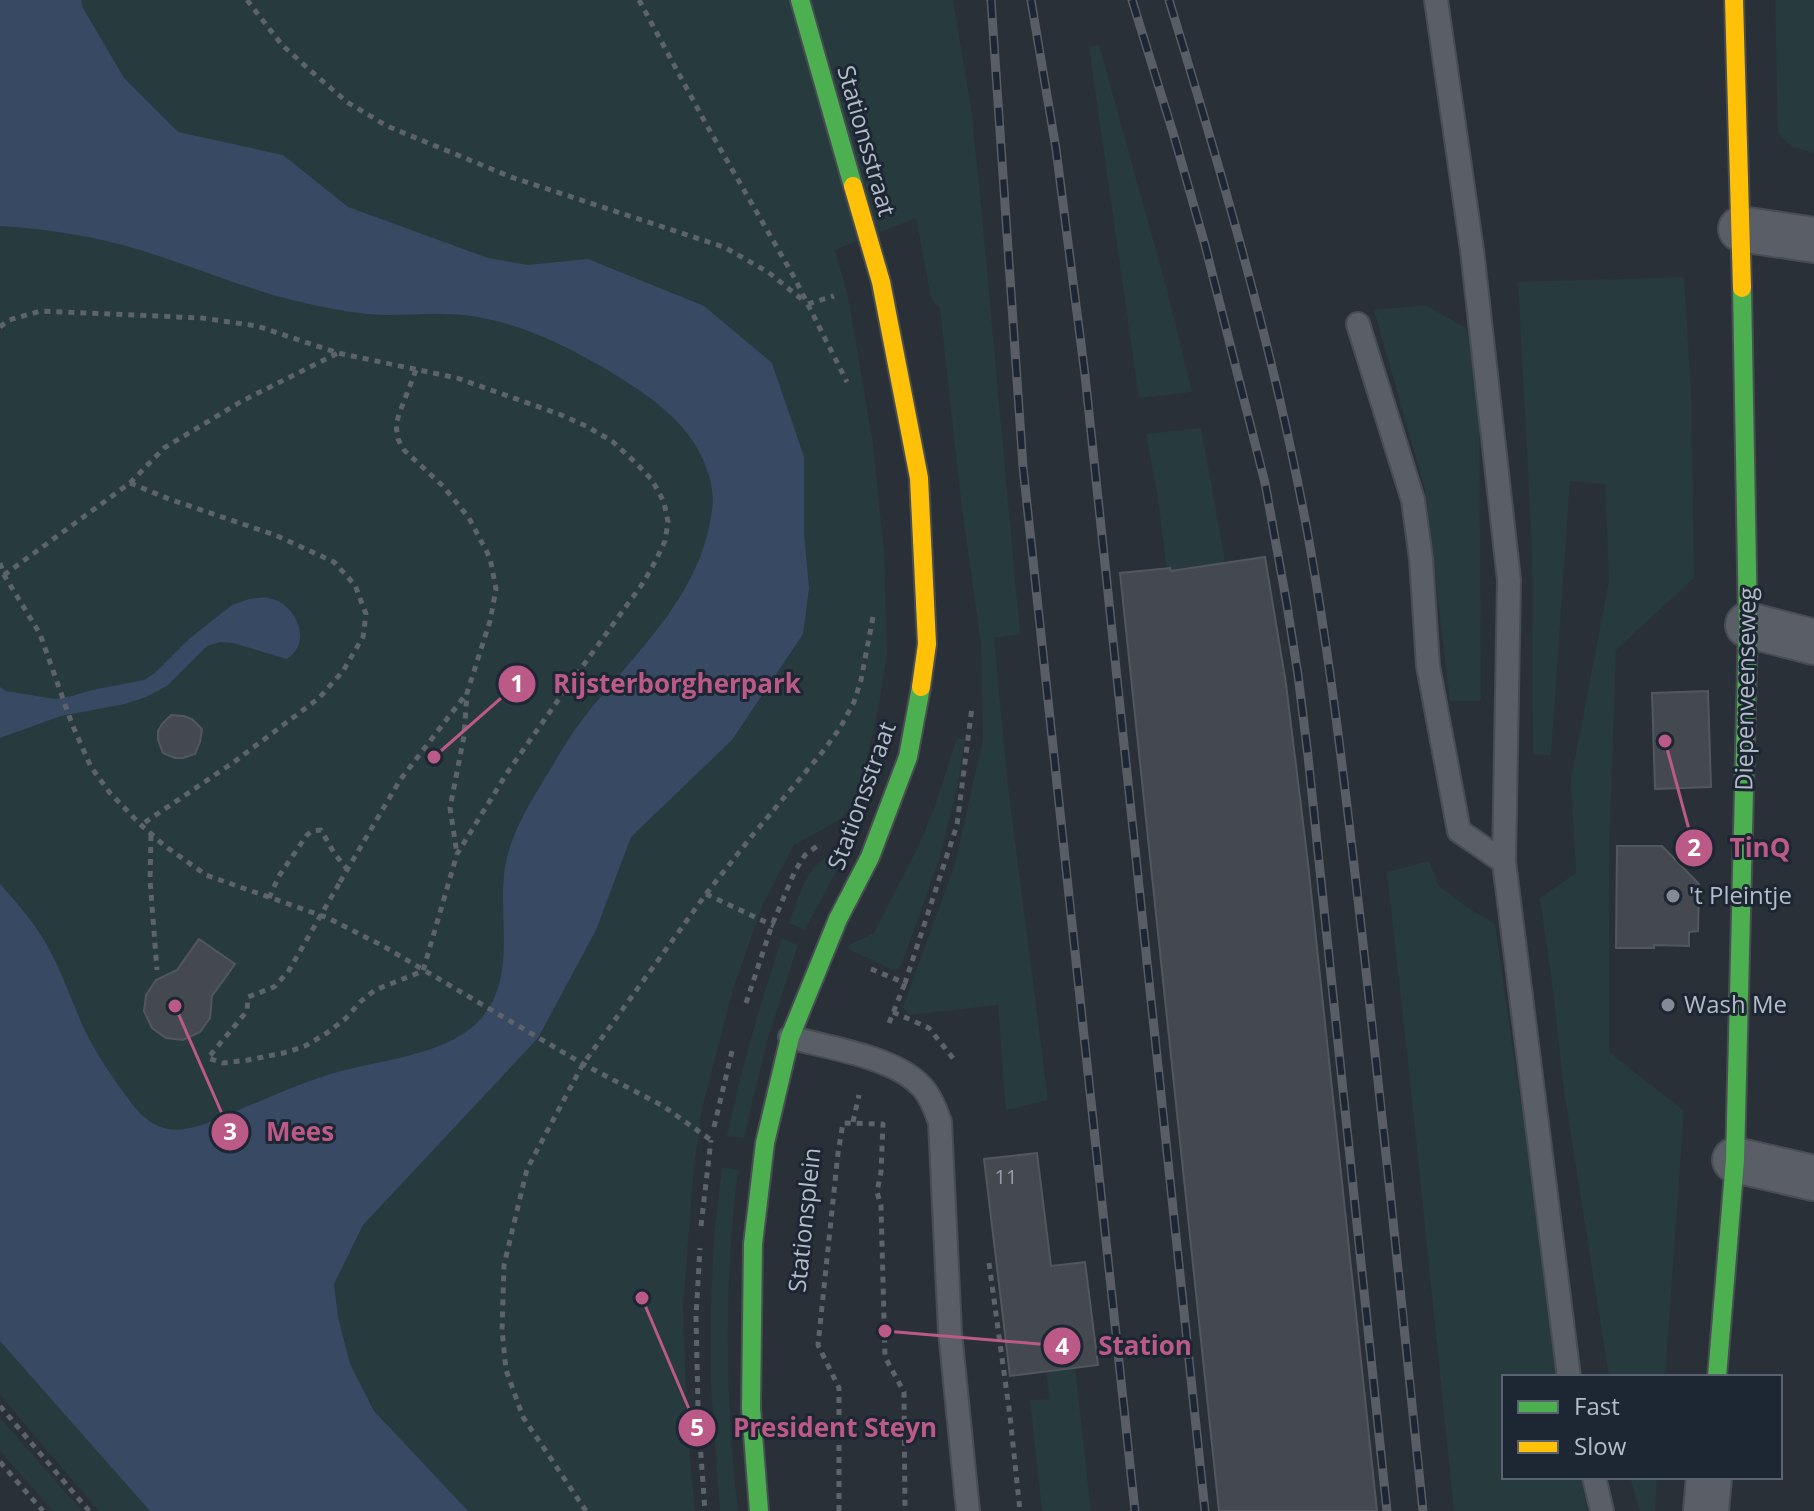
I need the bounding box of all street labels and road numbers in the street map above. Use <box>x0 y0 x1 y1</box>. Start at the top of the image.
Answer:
street label: Stationsstraat <box>830 61 905 220</box>
street label: Diepenveenseweg <box>1726 587 1763 791</box>
street label: Stationsstraat <box>819 717 903 874</box>
street label: Stationsplein <box>780 1146 828 1294</box>

